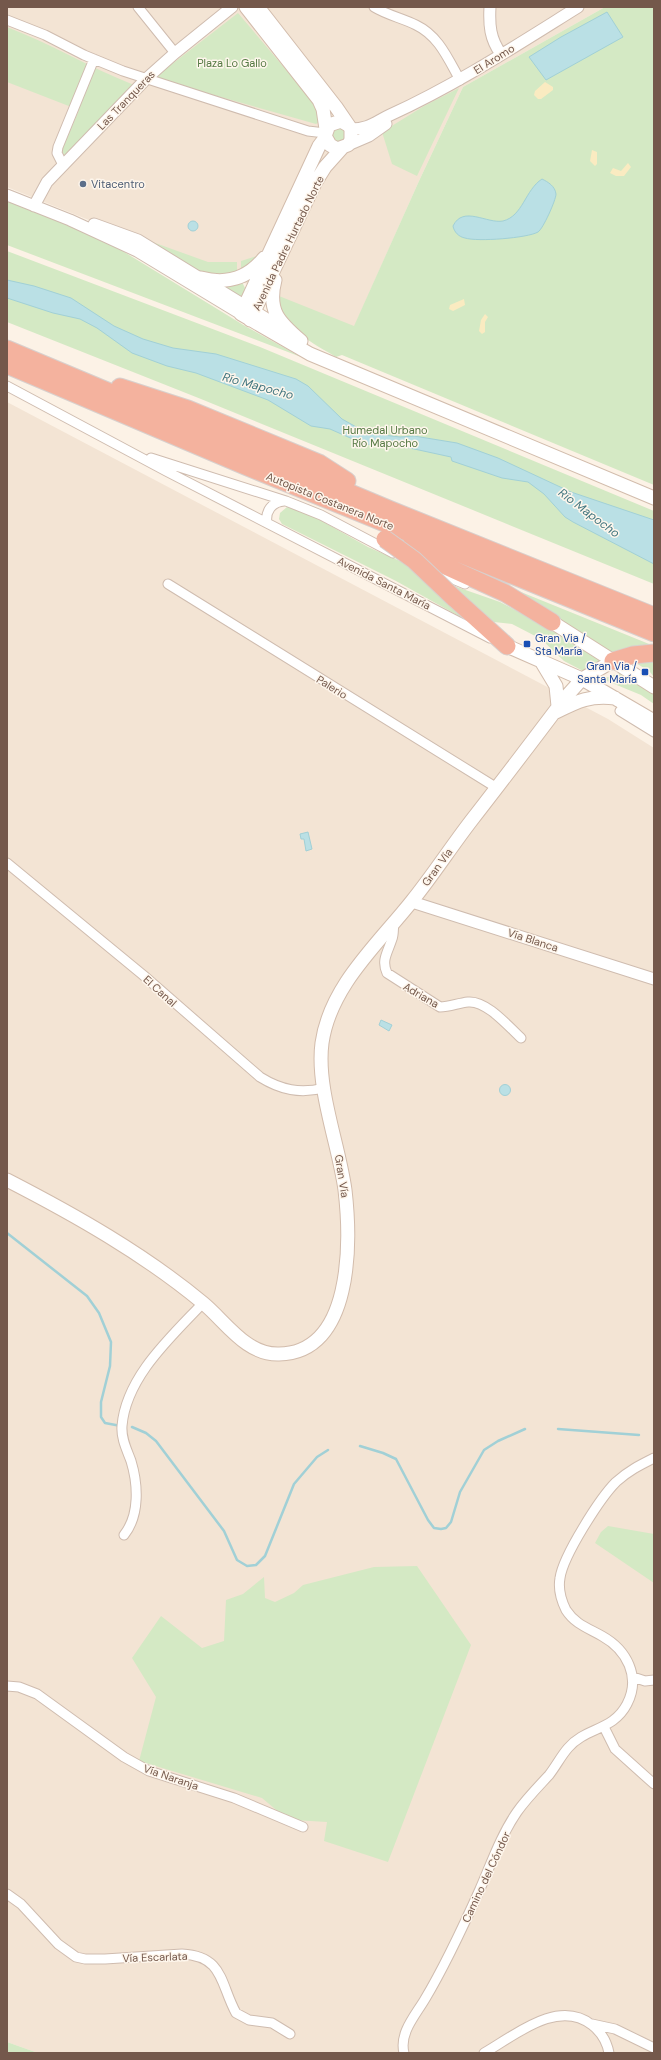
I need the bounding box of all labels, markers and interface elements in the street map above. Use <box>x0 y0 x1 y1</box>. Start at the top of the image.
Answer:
street label: El Aromo <box>471 41 517 77</box>
park label: Plaza Lo Gallo <box>197 56 267 70</box>
street label: Las Tranqueras <box>94 67 158 133</box>
street label: Avenida Padre Hurtado Norte <box>249 173 327 313</box>
place label: Vitacentro <box>91 177 145 191</box>
marker: Vitacentro <box>78 179 88 189</box>
water label: Río Mapocho <box>221 369 295 403</box>
park label: Humedal Urbano Río Mapocho <box>342 423 428 450</box>
street label: Autopista Costanera Norte <box>264 469 396 533</box>
water label: Río Mapocho <box>555 485 623 541</box>
street label: Avenida Santa María <box>335 553 433 613</box>
place label: Gran Via / Sta María <box>535 631 586 658</box>
marker: Gran Via / Sta María <box>522 639 532 649</box>
place label: Gran Via / Santa María <box>577 659 637 686</box>
marker: Gran Via / Santa María <box>640 667 650 677</box>
street label: Palerio <box>314 672 350 702</box>
street label: Gran Vía <box>419 845 455 889</box>
street label: Vía Blanca <box>506 925 560 955</box>
street label: El Canal <box>140 972 180 1010</box>
street label: Adriana <box>401 979 441 1011</box>
street label: Gran Vía <box>332 1153 352 1199</box>
street label: Vía Naranja <box>142 1761 200 1793</box>
street label: Camino del Cóndor <box>459 1829 513 1925</box>
street label: Vía Escarlata <box>122 1949 188 1965</box>

